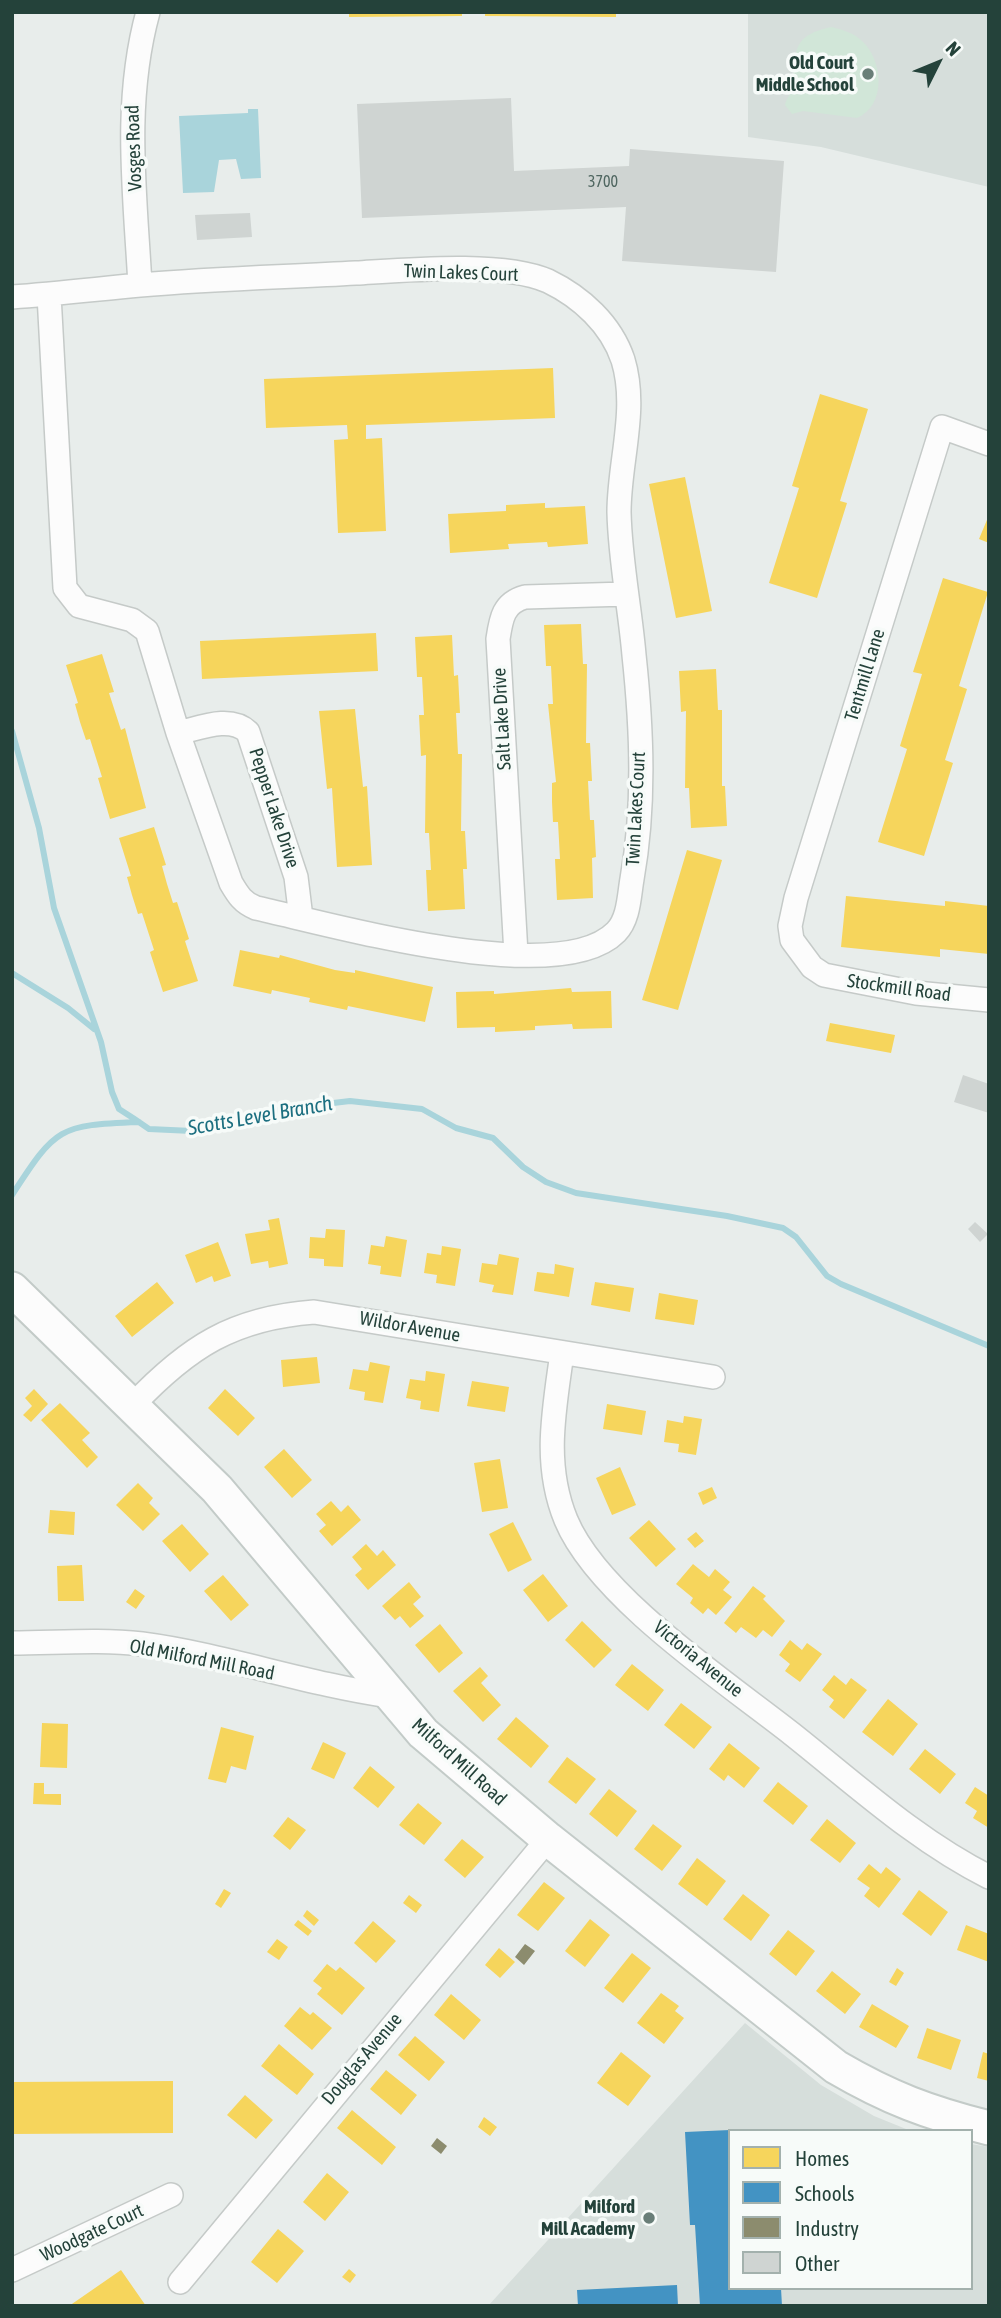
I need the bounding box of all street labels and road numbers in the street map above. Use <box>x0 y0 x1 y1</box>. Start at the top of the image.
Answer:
street label: Vosges Road <box>121 104 147 192</box>
street label: Twin Lakes Court <box>403 260 519 286</box>
street label: Tentmill Lane <box>840 626 890 724</box>
street label: Salt Lake Drive <box>488 667 516 771</box>
street label: Pepper Lake Drive <box>244 745 304 871</box>
street label: Twin Lakes Court <box>622 751 650 867</box>
street label: Stockmill Road <box>846 969 952 1007</box>
street label: Wildor Avenue <box>358 1307 462 1347</box>
street label: Victoria Avenue <box>648 1616 748 1702</box>
street label: Old Milford Mill Road <box>128 1635 276 1685</box>
street label: Milford Mill Road <box>407 1714 511 1810</box>
street label: Douglas Avenue <box>317 2009 407 2109</box>
street label: Woodgate Court <box>37 2199 147 2267</box>

